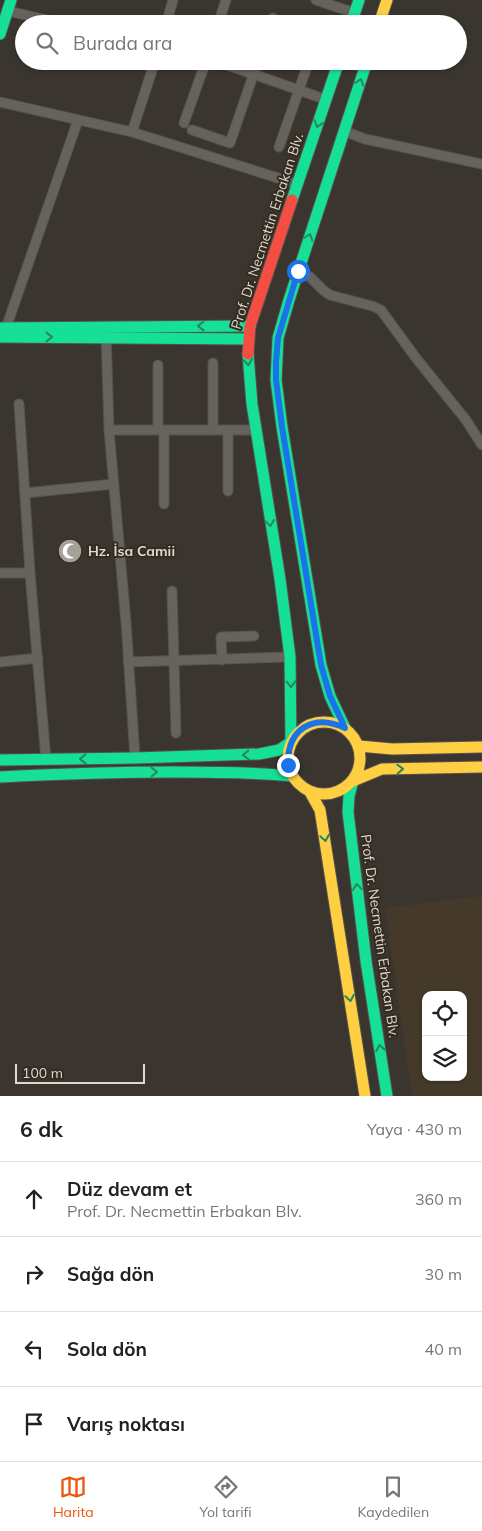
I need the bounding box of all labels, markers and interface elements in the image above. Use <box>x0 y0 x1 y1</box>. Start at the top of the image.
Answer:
search box <box>15 15 467 70</box>
icon: search <box>33 29 61 57</box>
text: Burada ara <box>73 31 172 55</box>
one-way arrow <box>354 79 364 87</box>
one-way arrow <box>314 119 324 128</box>
street label: Prof. Dr. Necmettin Erbakan Blv. <box>227 131 307 331</box>
one-way arrow <box>304 233 314 241</box>
route start <box>287 260 310 283</box>
one-way arrow <box>197 321 204 331</box>
one-way arrow <box>45 332 53 342</box>
one-way arrow <box>242 359 253 367</box>
one-way arrow <box>264 520 275 528</box>
mosque icon: Hz. İsa Camii <box>57 538 83 564</box>
place label: Hz. İsa Camii <box>88 542 175 560</box>
one-way arrow <box>286 681 296 689</box>
one-way arrow <box>242 749 250 760</box>
one-way arrow <box>79 754 87 764</box>
route end <box>277 754 300 777</box>
one-way arrow <box>396 764 404 774</box>
one-way arrow <box>150 767 158 778</box>
one-way arrow <box>320 833 330 842</box>
street label: Prof. Dr. Necmettin Erbakan Blv. <box>357 833 403 1039</box>
one-way arrow <box>352 883 363 891</box>
map controls <box>422 991 467 1081</box>
button: locate <box>422 991 467 1036</box>
one-way arrow <box>344 995 355 1003</box>
button: layers <box>422 1036 467 1081</box>
one-way arrow <box>375 1043 385 1052</box>
scale bar <box>15 1061 145 1084</box>
text: 100 m <box>22 1064 63 1082</box>
text: 6 dk <box>20 1116 63 1142</box>
text: Yaya · 430 m <box>367 1119 462 1139</box>
text: Düz devam et <box>67 1177 192 1201</box>
icon: ahead <box>20 1185 48 1213</box>
text: 360 m <box>415 1189 462 1209</box>
text: Prof. Dr. Necmettin Erbakan Blv. <box>67 1201 302 1221</box>
icon: right <box>20 1260 48 1288</box>
text: Sağa dön <box>67 1262 154 1286</box>
text: 30 m <box>425 1264 462 1284</box>
icon: left <box>20 1335 48 1363</box>
text: Sola dön <box>67 1337 147 1361</box>
text: 40 m <box>425 1339 462 1359</box>
icon: arrive <box>20 1410 48 1438</box>
text: Varış noktası <box>67 1412 185 1436</box>
tab: Harita <box>53 1473 94 1521</box>
tab: Yol tarifi <box>200 1473 252 1521</box>
tab: Kaydedilen <box>357 1473 429 1521</box>

